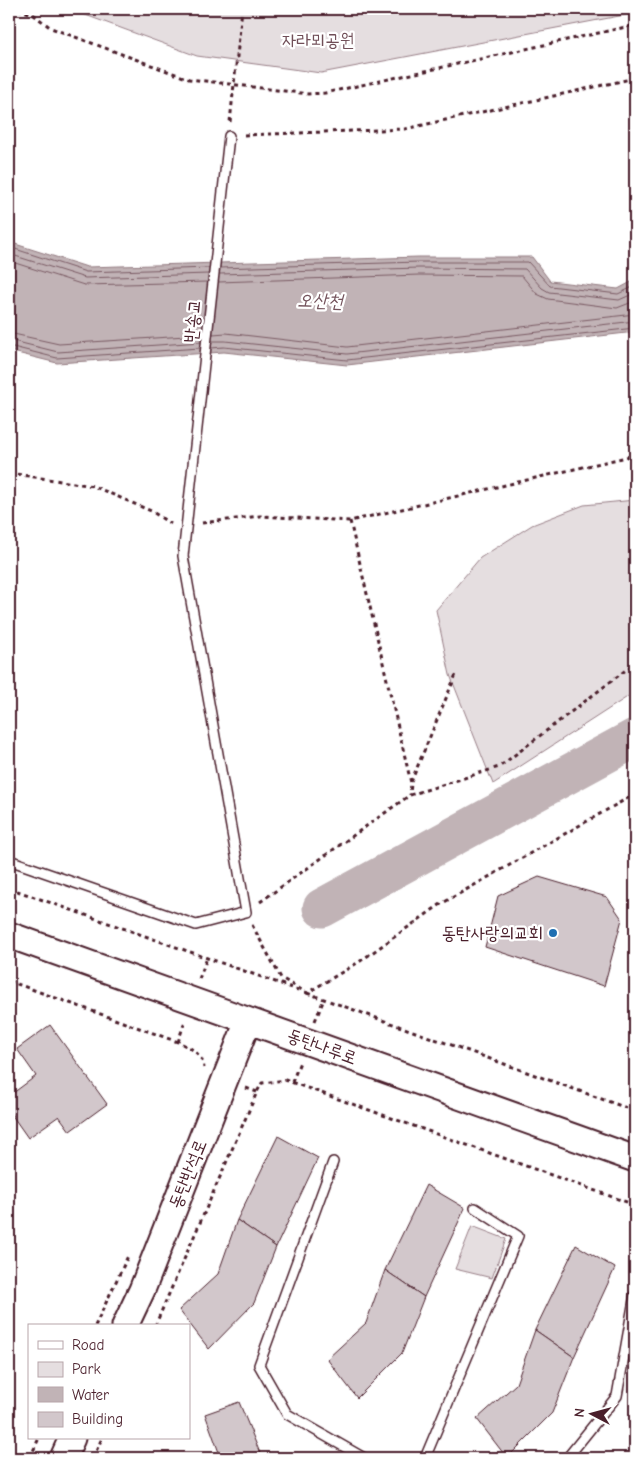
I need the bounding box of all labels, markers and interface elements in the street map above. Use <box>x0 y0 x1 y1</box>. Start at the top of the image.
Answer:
park label: 자라뫼공원 <box>282 30 354 51</box>
water label: 오산천 <box>297 290 345 312</box>
street label: 반송교 <box>180 298 206 344</box>
place label: 동탄사랑의교회 <box>442 923 543 944</box>
marker: 동탄사랑의교회 <box>547 927 559 939</box>
street label: 동탄나루로 <box>284 1025 360 1069</box>
street label: 동탄반석로 <box>165 1136 211 1212</box>
legend <box>28 1324 190 1440</box>
text: Road <box>72 1336 104 1354</box>
text: Park <box>72 1360 101 1378</box>
text: Water <box>72 1386 109 1404</box>
north arrow <box>566 1390 616 1440</box>
text: N <box>571 1407 588 1418</box>
text: Building <box>72 1410 123 1428</box>

